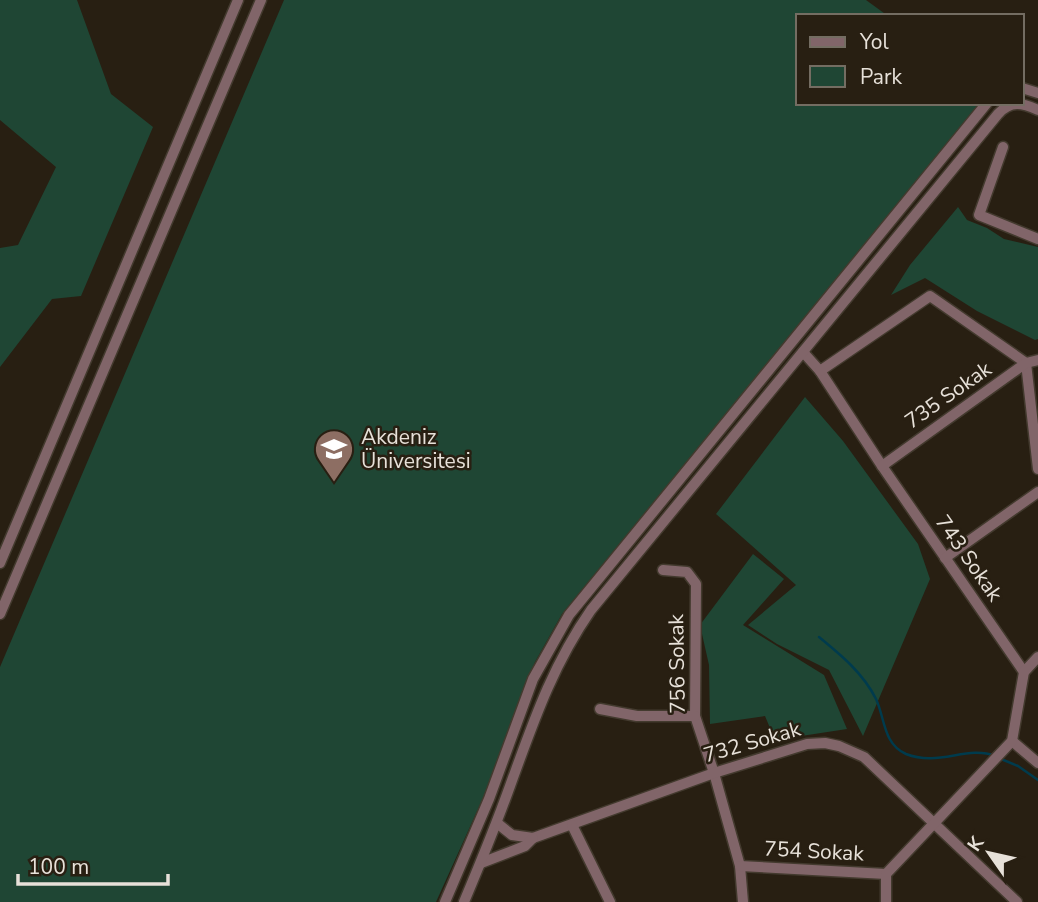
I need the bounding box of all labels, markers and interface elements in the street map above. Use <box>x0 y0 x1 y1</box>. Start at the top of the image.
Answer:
legend <box>796 14 1024 105</box>
text: Yol <box>859 28 890 56</box>
text: Park <box>860 63 902 91</box>
street label: 735 Sokak <box>899 355 997 435</box>
place label: Akdeniz Üniversitesi <box>361 423 471 475</box>
school or university icon: Akdeniz Üniversitesi <box>313 428 355 483</box>
street label: 743 Sokak <box>929 509 1009 607</box>
street label: 756 Sokak <box>662 613 692 714</box>
street label: 732 Sokak <box>700 715 804 769</box>
north arrow <box>954 818 1024 888</box>
text: K <box>961 830 991 857</box>
street label: 754 Sokak <box>763 834 865 868</box>
scale bar <box>18 842 168 886</box>
text: 100 m <box>28 853 89 881</box>

